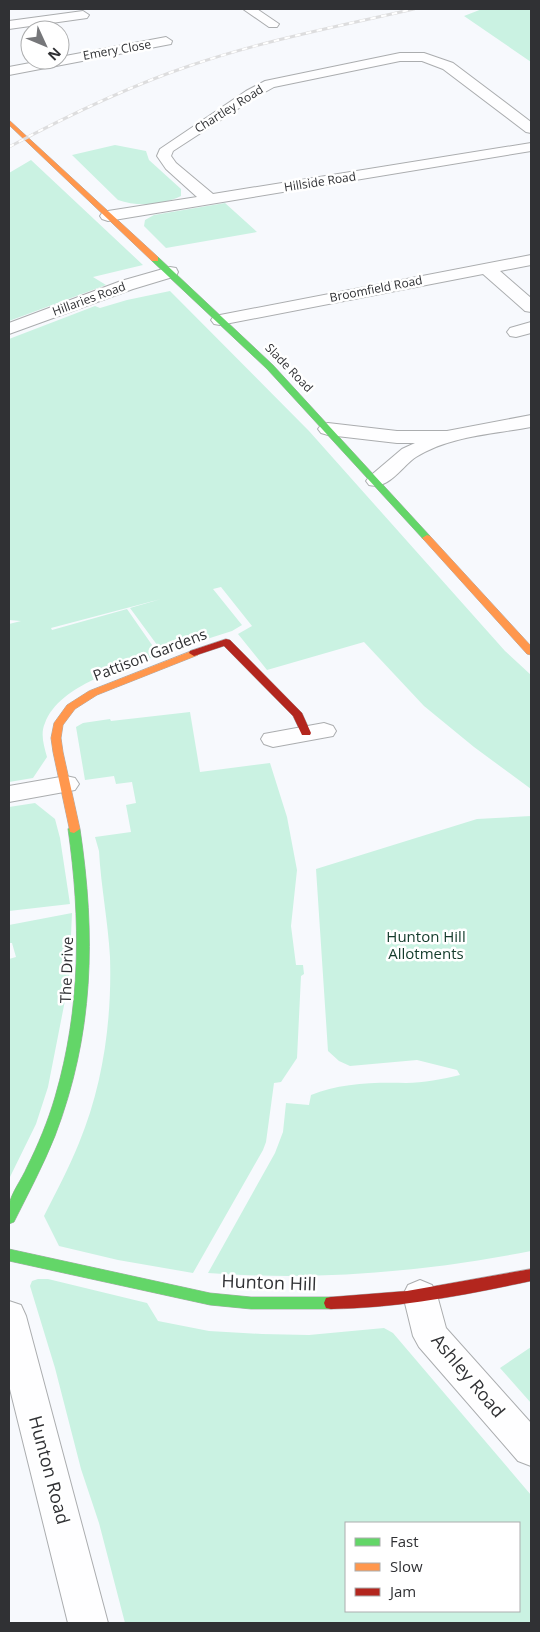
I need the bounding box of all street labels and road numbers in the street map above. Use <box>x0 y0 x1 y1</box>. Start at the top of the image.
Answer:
street label: Emery Close <box>82 35 153 64</box>
street label: Chartley Road <box>191 81 266 137</box>
street label: Hillside Road <box>283 167 357 196</box>
street label: Broomfield Road <box>328 271 424 306</box>
street label: Hillaries Road <box>50 277 128 320</box>
street label: Slade Road <box>262 339 317 396</box>
street label: Pattison Gardens <box>90 623 209 685</box>
street label: The Drive <box>55 936 77 1004</box>
street label: Hunton Hill <box>221 1268 317 1296</box>
street label: Ashley Road <box>427 1328 511 1422</box>
street label: Hunton Road <box>24 1413 76 1527</box>

